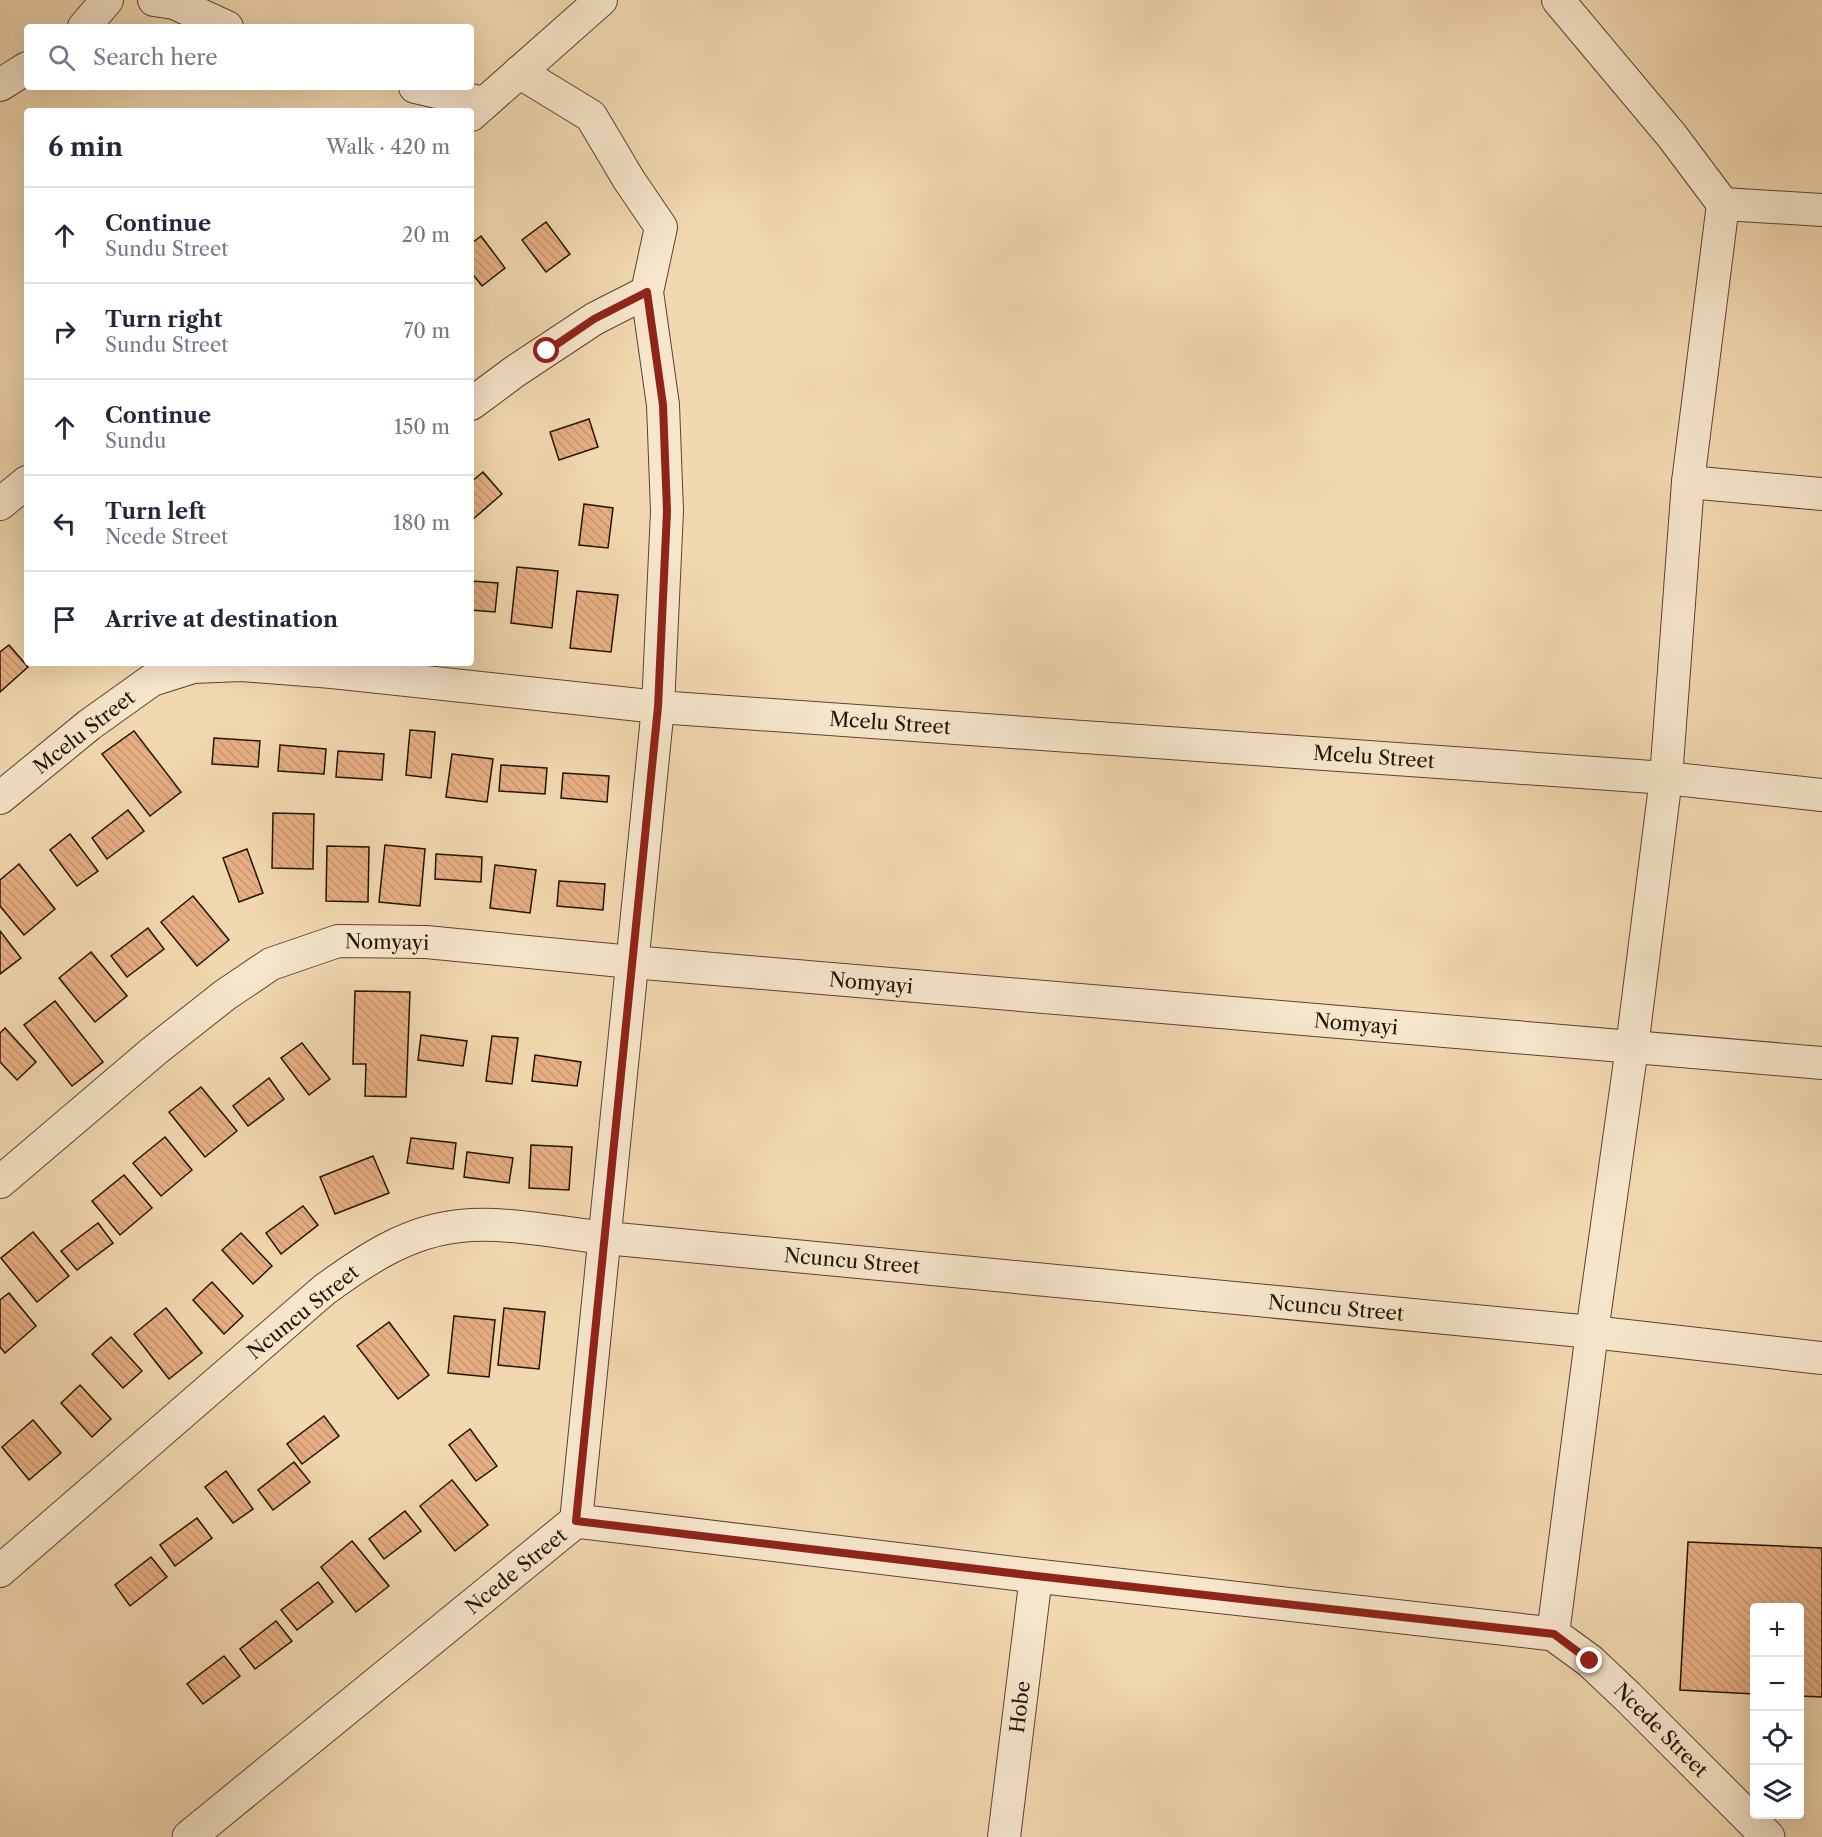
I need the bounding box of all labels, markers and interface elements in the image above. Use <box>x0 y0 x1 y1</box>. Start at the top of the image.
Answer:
search box <box>24 24 474 90</box>
icon: search <box>45 41 78 74</box>
text: Search here <box>93 44 218 71</box>
text: 6 min <box>48 131 123 163</box>
text: Walk · 420 m <box>326 135 450 159</box>
text: Continue <box>105 210 211 237</box>
icon: ahead <box>48 219 81 252</box>
text: 20 m <box>402 223 450 247</box>
text: Sundu Street <box>105 237 228 261</box>
text: Turn right <box>105 306 223 333</box>
icon: right <box>48 315 81 348</box>
text: 70 m <box>404 319 450 343</box>
text: Sundu Street <box>105 333 228 357</box>
route start <box>533 337 559 363</box>
text: Continue <box>105 402 211 429</box>
icon: ahead <box>48 411 81 444</box>
text: 150 m <box>394 415 450 439</box>
text: Sundu <box>105 429 166 453</box>
text: Turn left <box>105 498 206 525</box>
icon: left <box>48 507 81 540</box>
text: 180 m <box>393 511 450 535</box>
text: Ncede Street <box>105 525 228 549</box>
icon: arrive <box>48 603 81 636</box>
text: Arrive at destination <box>105 606 338 633</box>
street label: Mcelu Street <box>29 685 139 779</box>
street label: Mcelu Street <box>828 707 952 739</box>
street label: Mcelu Street <box>1312 741 1436 773</box>
street label: Nomyayi <box>345 929 429 955</box>
street label: Nomyayi <box>828 967 914 999</box>
street label: Nomyayi <box>1313 1008 1399 1040</box>
street label: Ncuncu Street <box>783 1243 921 1279</box>
street label: Ncuncu Street <box>243 1260 363 1364</box>
street label: Ncuncu Street <box>1267 1290 1405 1326</box>
street label: Ncede Street <box>461 1523 571 1619</box>
map controls <box>1750 1603 1804 1819</box>
button: + <box>1750 1603 1804 1657</box>
route end <box>1576 1647 1602 1673</box>
button: − <box>1750 1657 1804 1711</box>
street label: Ncede Street <box>1609 1678 1713 1782</box>
street label: Hobe <box>1005 1680 1035 1734</box>
button: locate <box>1750 1711 1804 1765</box>
button: layers <box>1750 1765 1804 1819</box>

